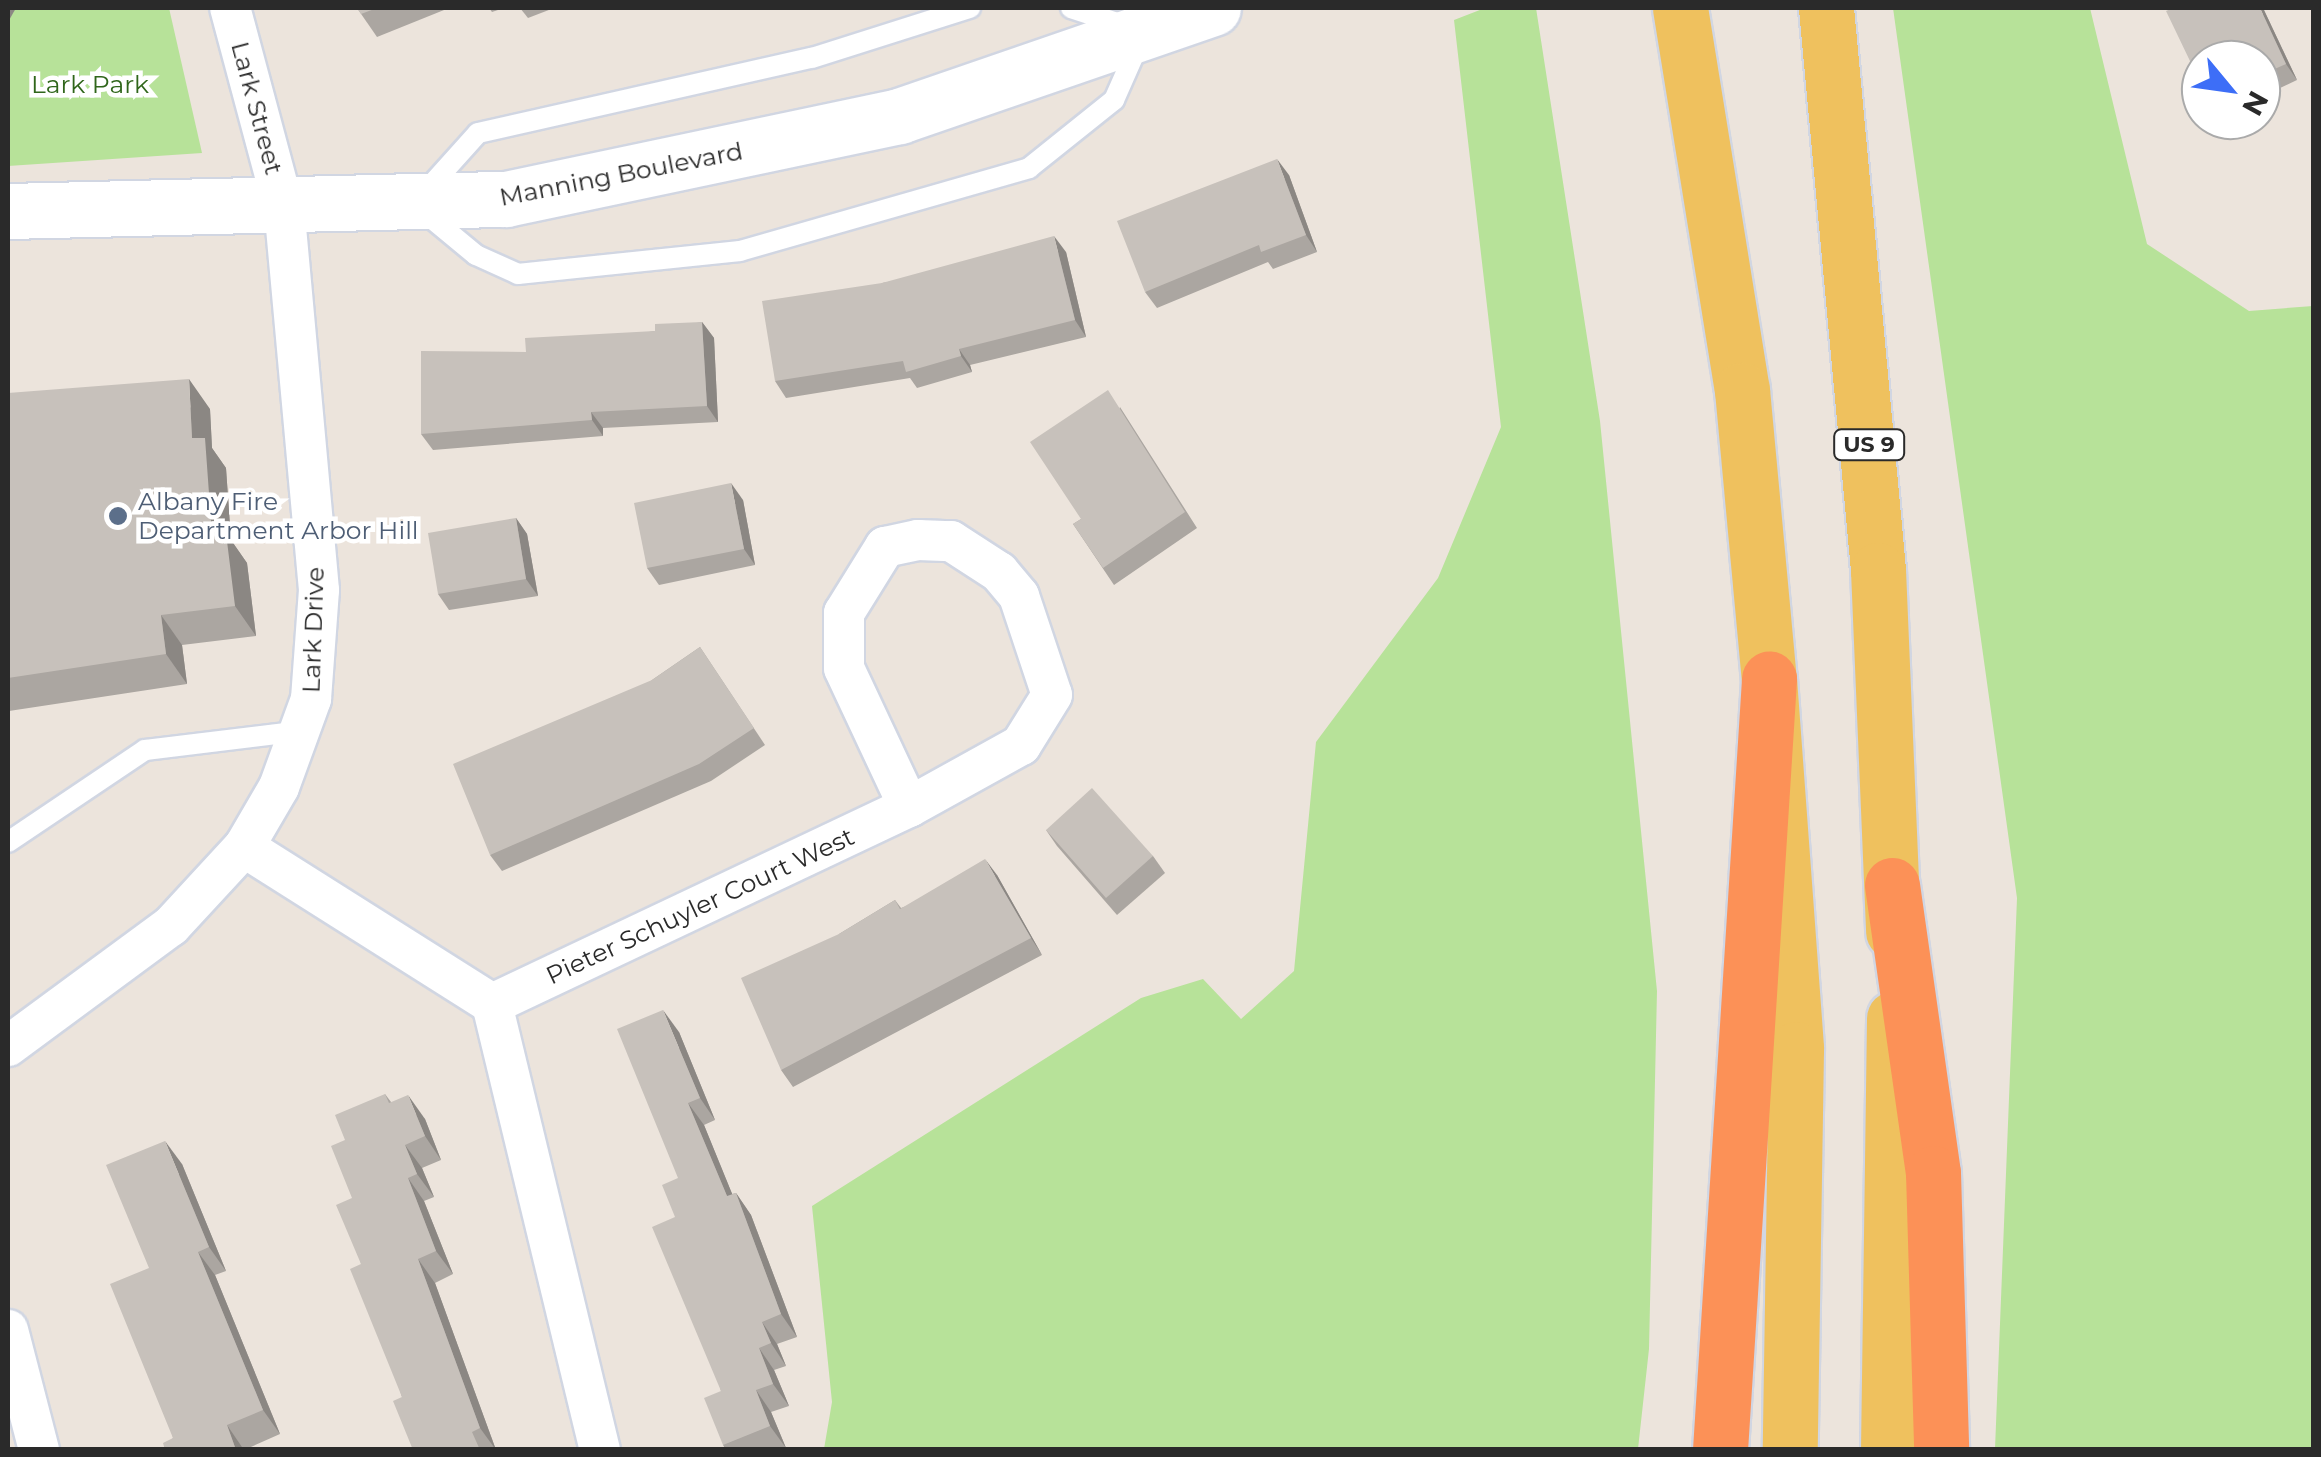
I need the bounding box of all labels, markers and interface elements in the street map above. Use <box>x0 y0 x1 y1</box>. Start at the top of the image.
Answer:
street label: Lark Street <box>225 38 289 178</box>
north arrow <box>2181 40 2281 140</box>
park label: Lark Park <box>31 69 149 99</box>
text: N <box>2235 85 2276 122</box>
street label: Manning Boulevard <box>497 136 745 212</box>
road number: US 9 <box>1832 428 1906 462</box>
place label: Albany Fire Department Arbor Hill <box>138 487 419 546</box>
marker: Albany Fire Department Arbor Hill <box>107 505 129 527</box>
street label: Lark Drive <box>296 566 330 694</box>
street label: Pieter Schuyler Court West <box>541 821 859 991</box>

